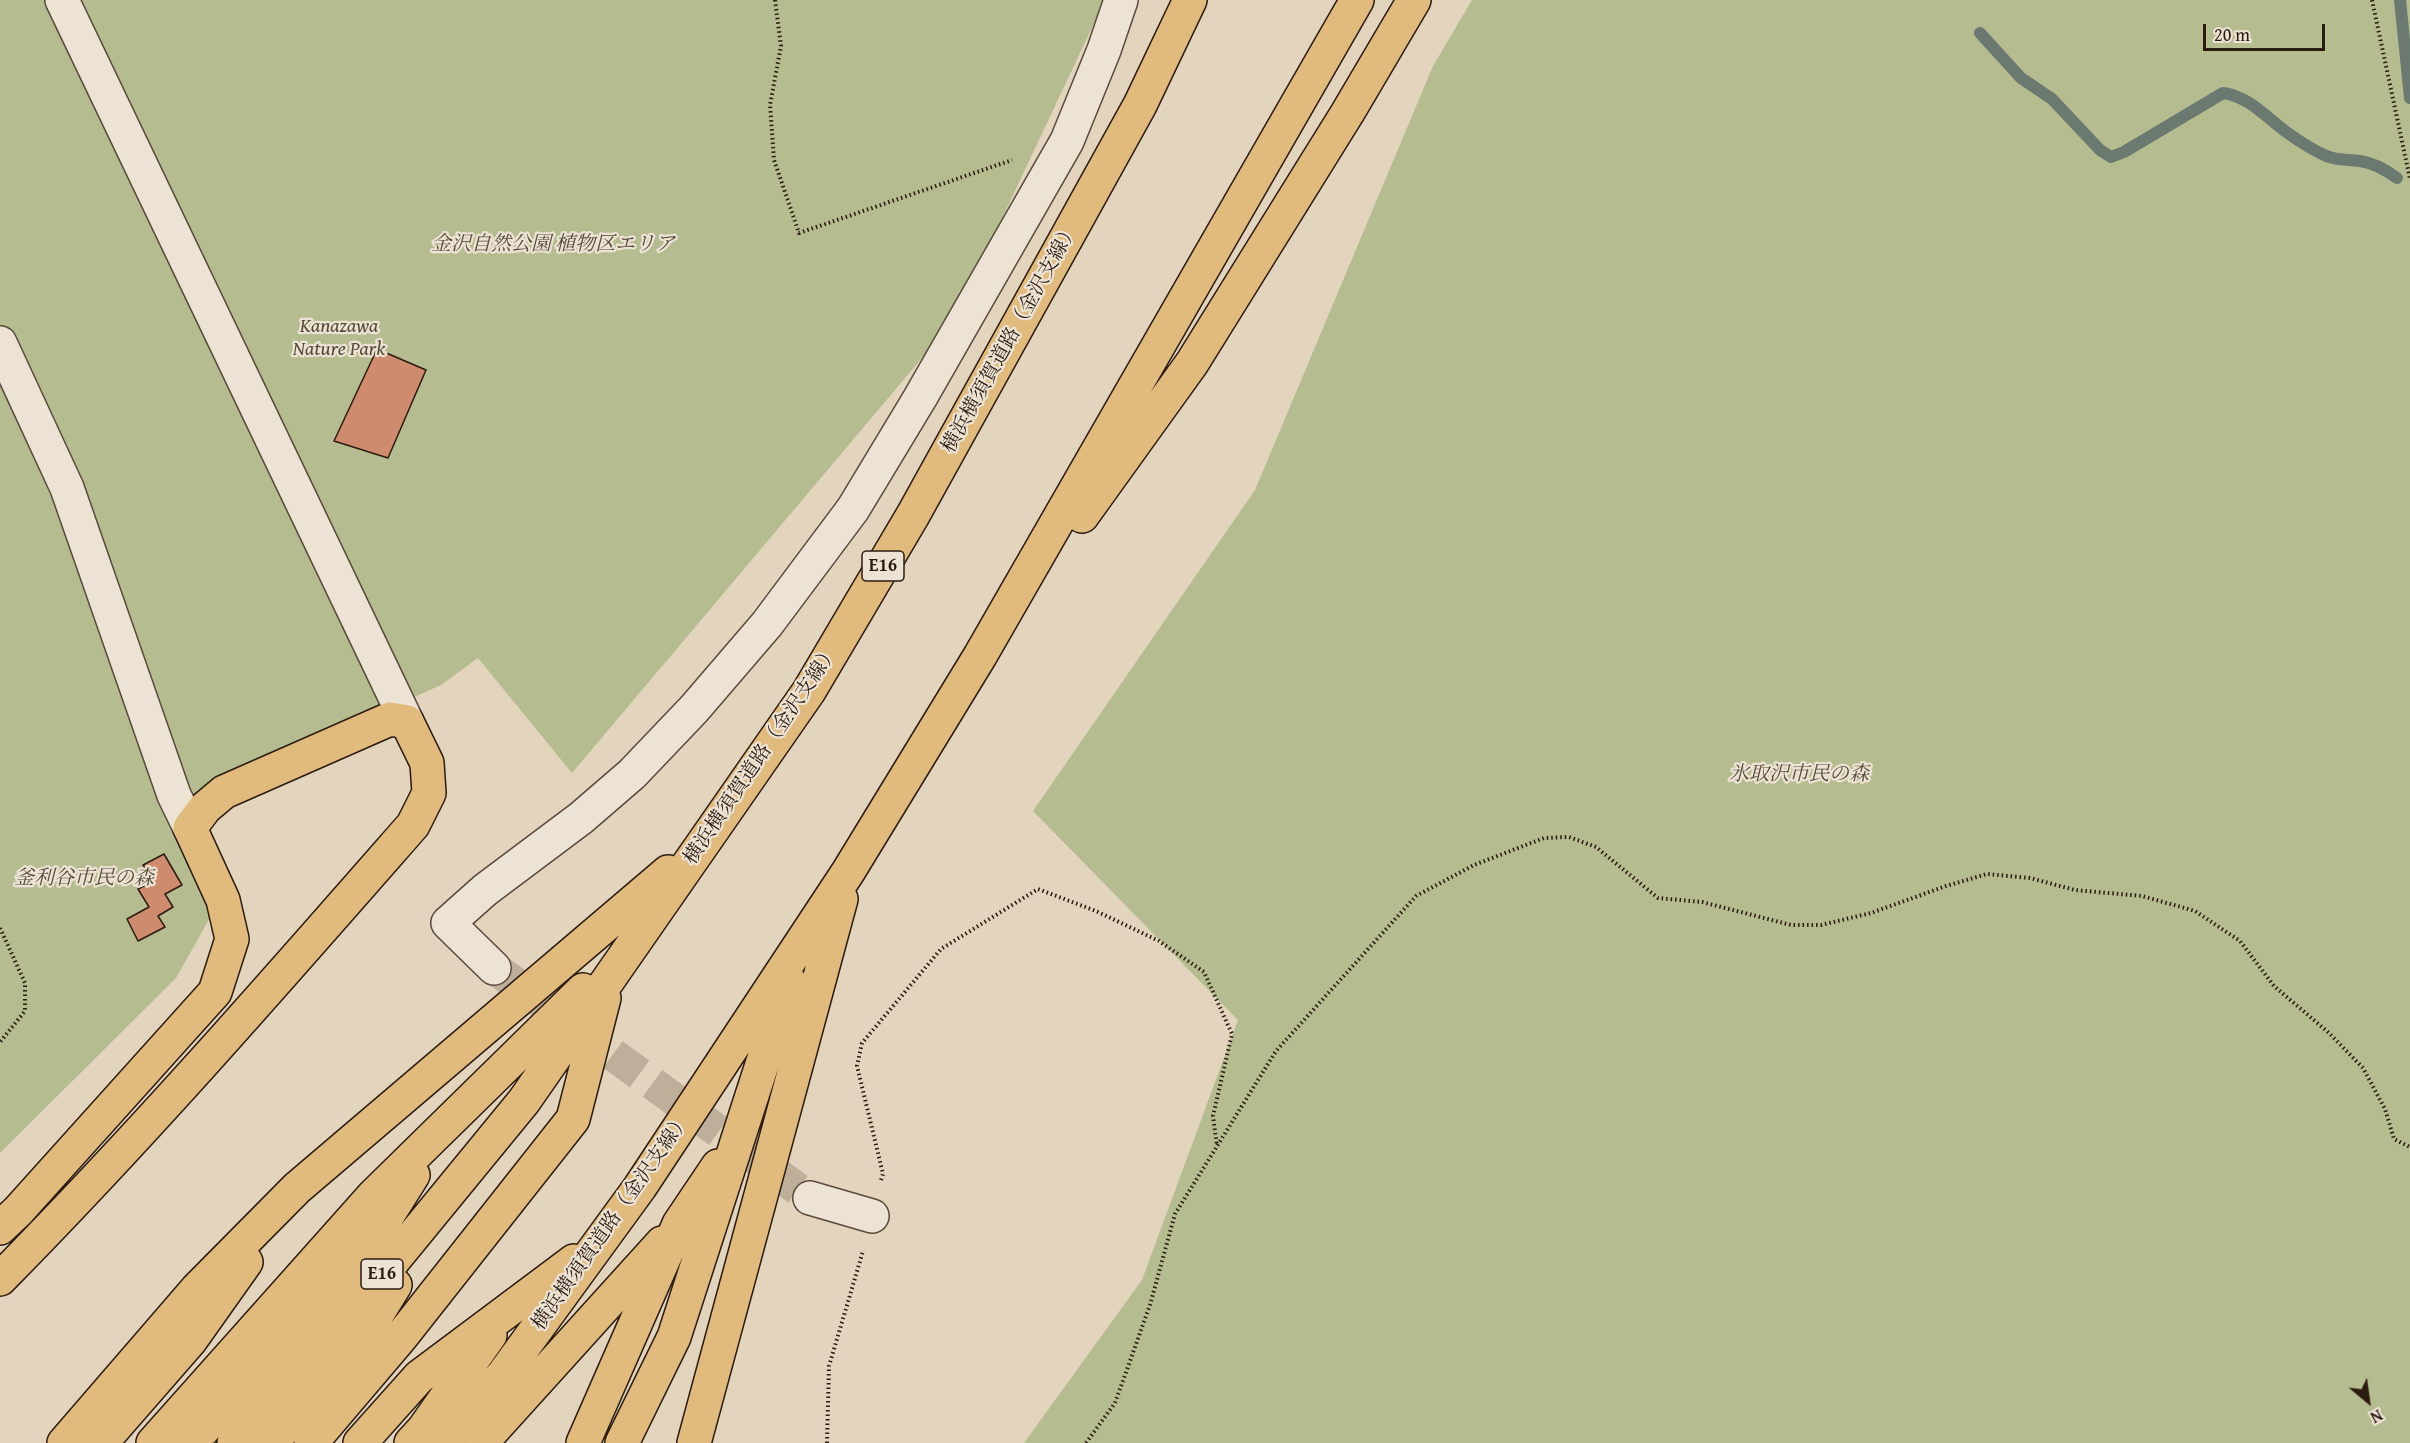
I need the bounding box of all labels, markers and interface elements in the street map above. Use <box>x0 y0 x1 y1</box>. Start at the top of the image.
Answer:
scale bar <box>2206 12 2328 50</box>
text: 20 m <box>2214 21 2250 48</box>
street label: 横浜横須賀道路（金沢支線） <box>937 218 1085 458</box>
park label: 金沢自然公園 植物区エリア <box>431 233 675 257</box>
park label: Kanazawa Nature Park <box>293 315 385 362</box>
road number: E16 <box>862 551 904 581</box>
street label: 横浜横須賀道路（金沢支線） <box>679 641 845 869</box>
park label: 氷取沢市民の森 <box>1729 763 1869 787</box>
park label: 釜利谷市民の森 <box>14 867 154 891</box>
street label: 横浜横須賀道路（金沢支線） <box>528 1109 696 1335</box>
road number: E16 <box>361 1259 403 1289</box>
north arrow <box>2338 1371 2398 1431</box>
text: N <box>2366 1404 2387 1430</box>

